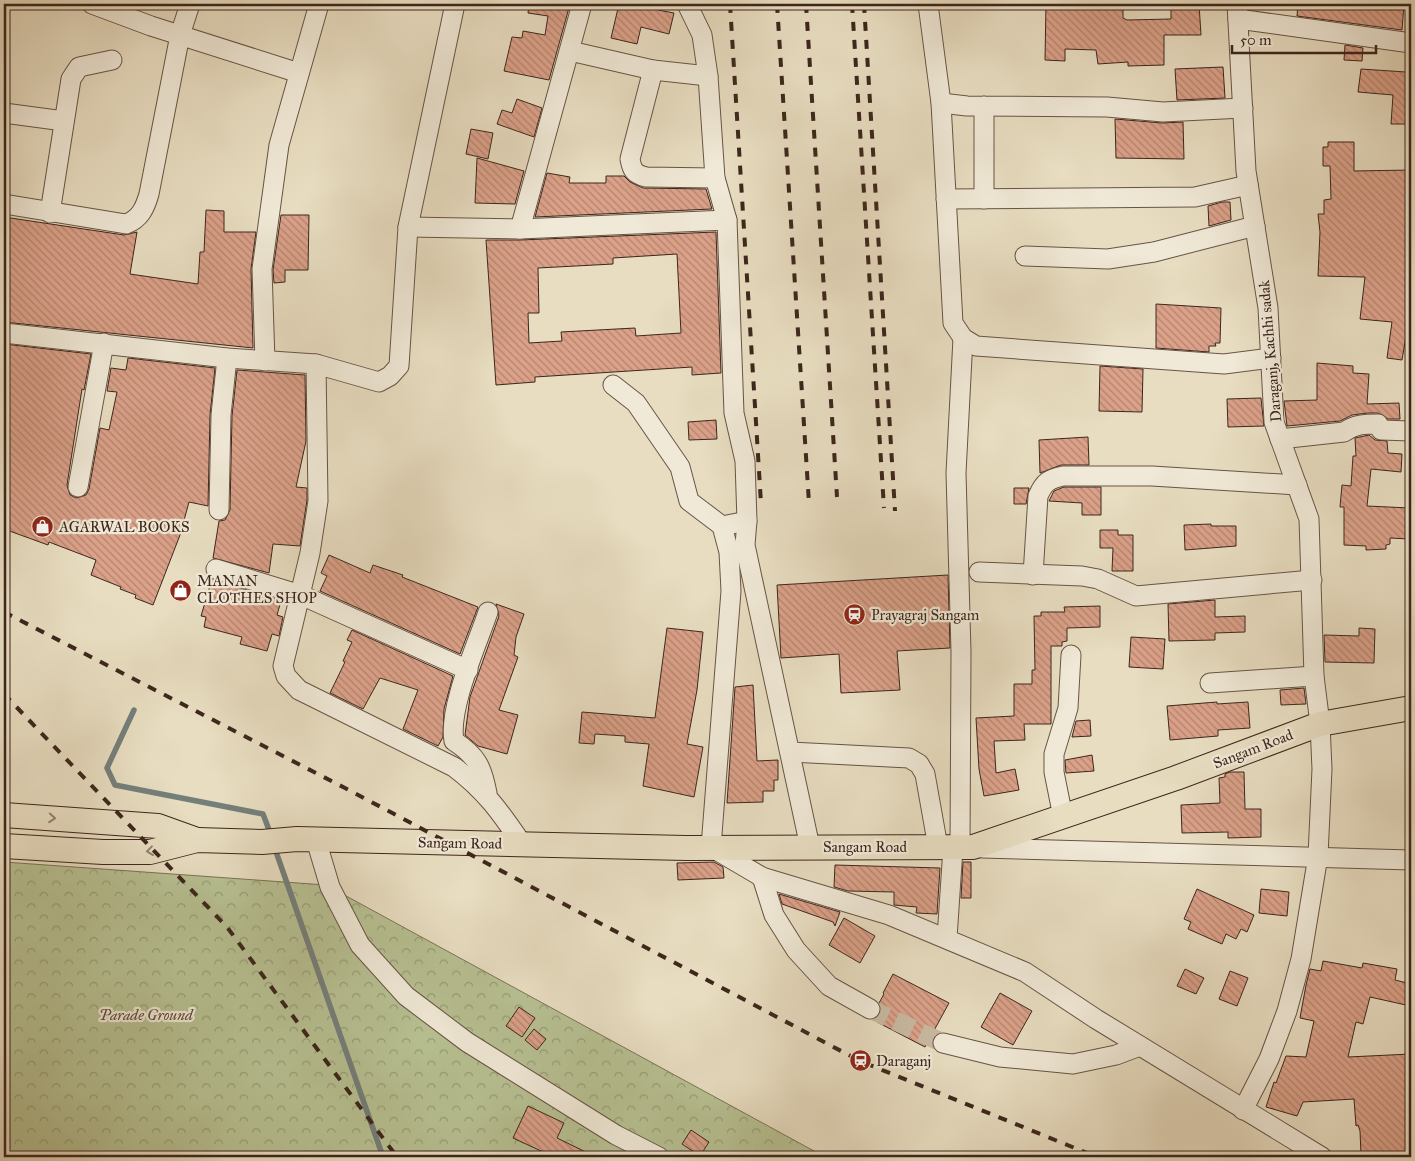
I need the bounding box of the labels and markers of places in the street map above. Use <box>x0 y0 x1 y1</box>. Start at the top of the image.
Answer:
shop icon: AGARWAL BOOKS <box>31 515 55 539</box>
place label: AGARWAL BOOKS <box>58 518 190 536</box>
place label: MANAN CLOTHES SHOP <box>197 572 317 607</box>
shop icon: MANAN CLOTHES SHOP <box>169 578 193 602</box>
station icon: Prayagraj Sangam <box>843 603 867 627</box>
place label: Prayagraj Sangam <box>871 606 980 624</box>
station icon: Daraganj <box>848 1049 872 1073</box>
place label: Daraganj <box>876 1052 931 1070</box>

